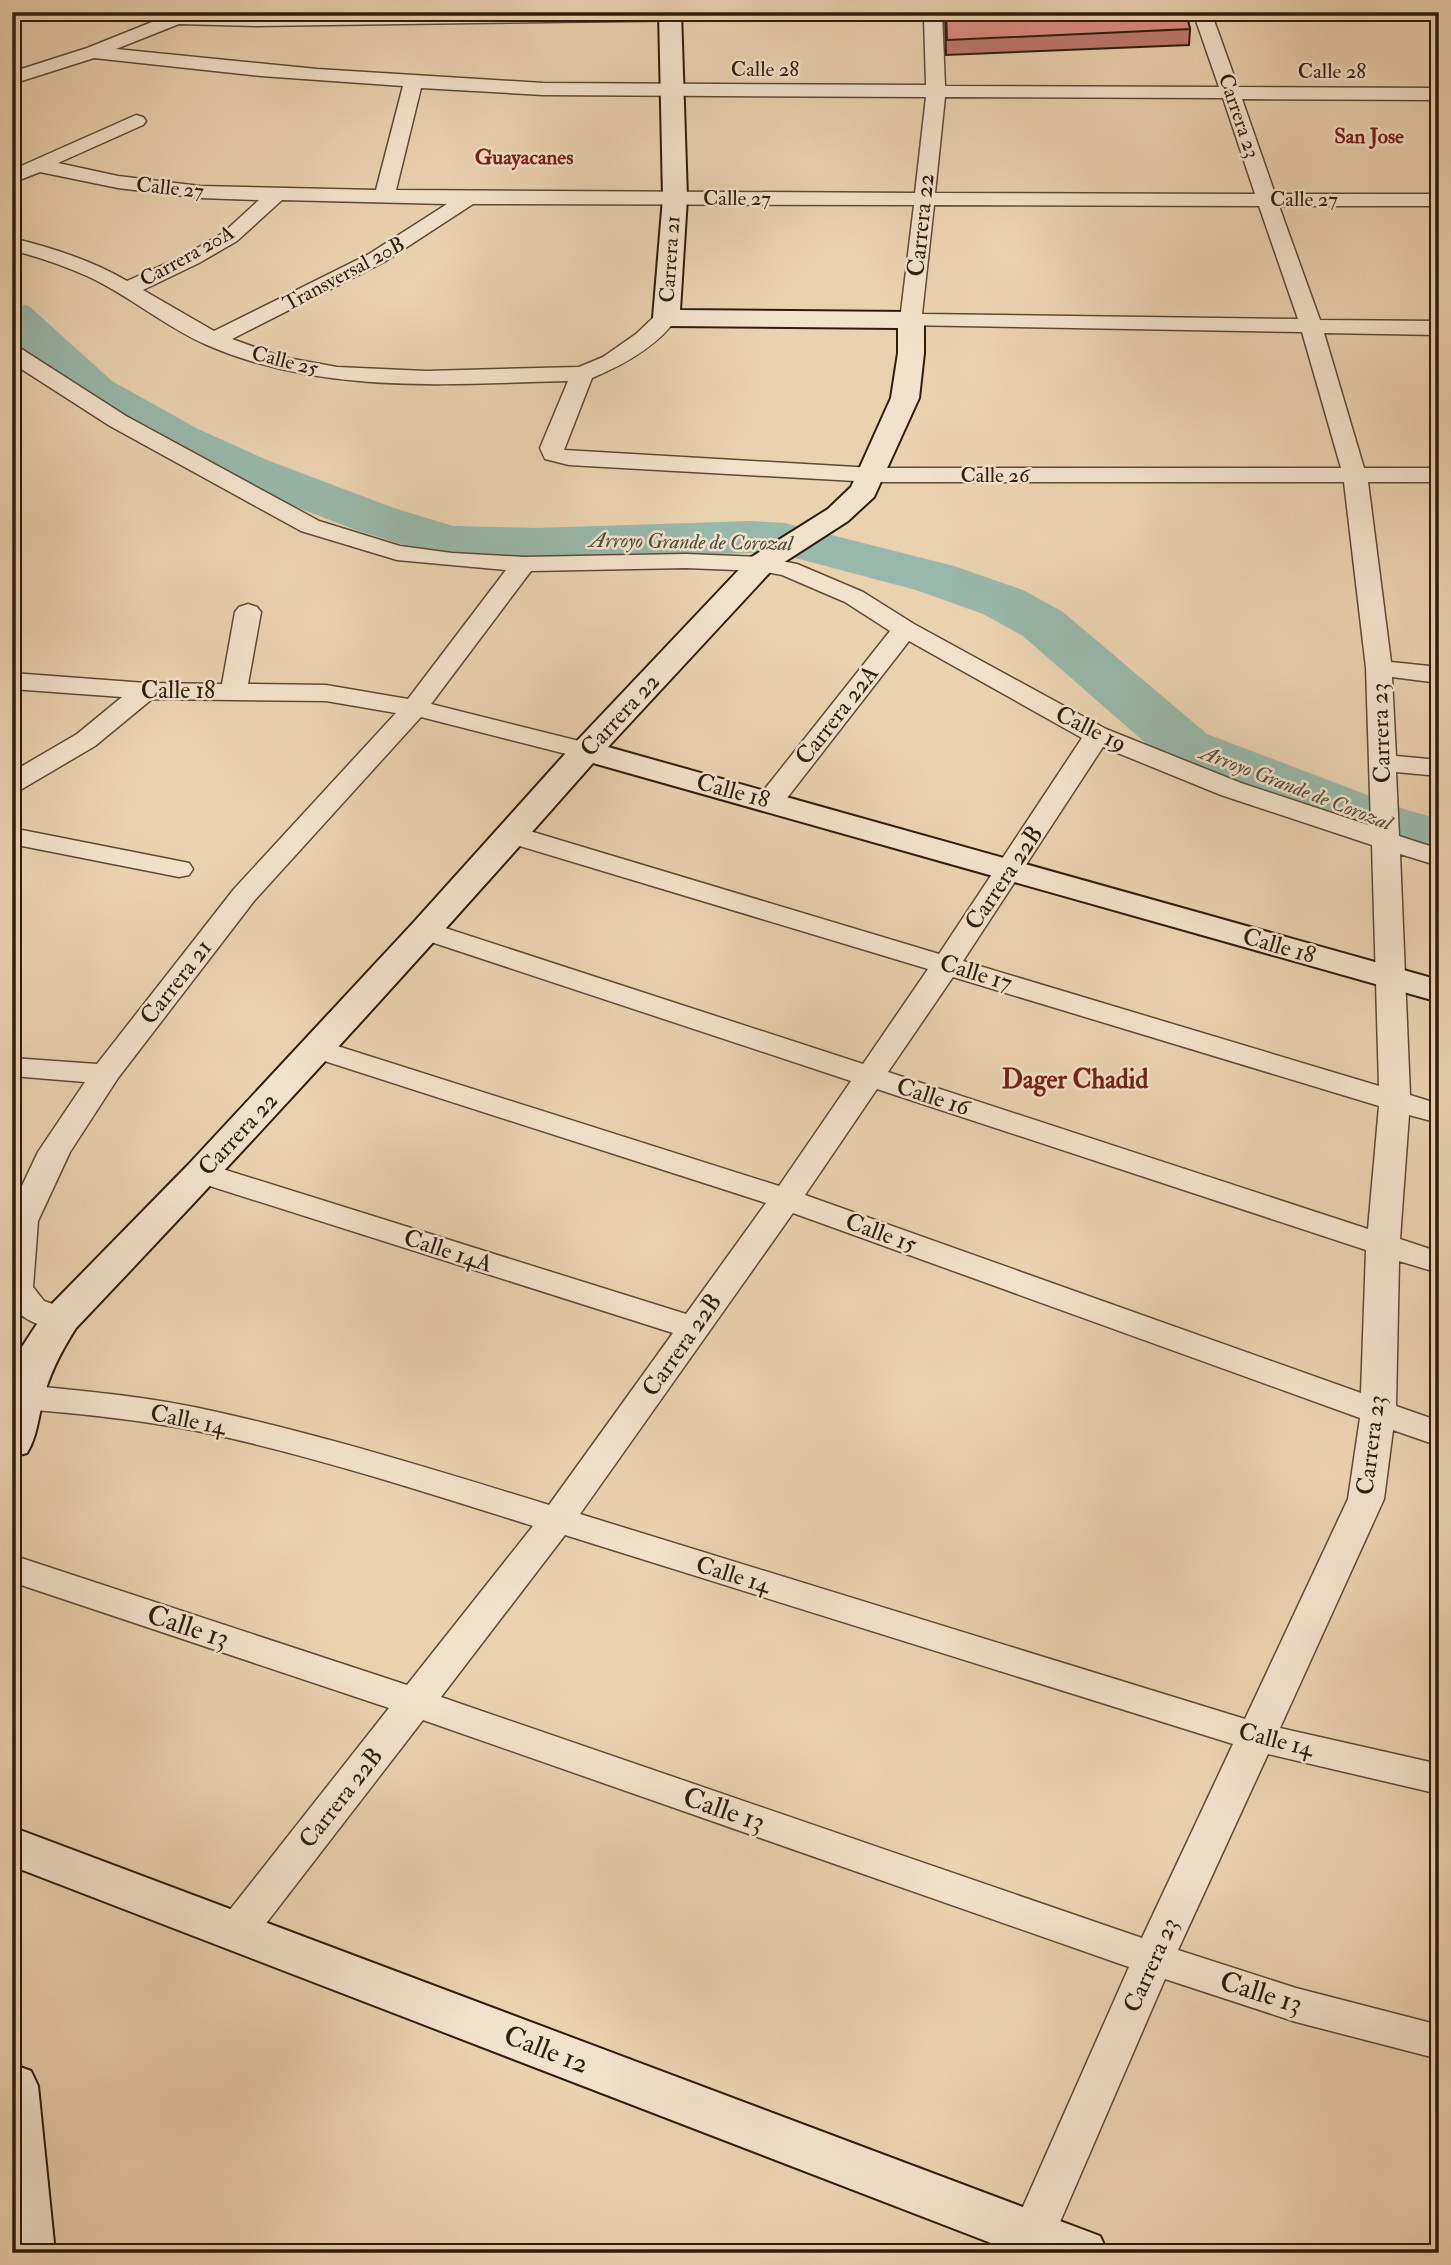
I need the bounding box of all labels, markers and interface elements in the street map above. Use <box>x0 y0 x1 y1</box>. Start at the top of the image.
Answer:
street label: Calle 28 <box>731 56 799 83</box>
street label: Calle 28 <box>1298 58 1366 85</box>
street label: Carrera 23 <box>1212 70 1266 162</box>
district label: San Jose <box>1334 123 1404 150</box>
district label: Guayacanes <box>475 144 573 171</box>
street label: Calle 27 <box>135 171 206 205</box>
street label: Carrera 22 <box>900 172 942 278</box>
street label: Calle 27 <box>703 185 771 212</box>
street label: Calle 27 <box>1270 186 1338 213</box>
street label: Carrera 21 <box>653 215 687 303</box>
street label: Carrera 20A <box>135 219 239 293</box>
street label: Transversal 20B <box>278 231 410 317</box>
street label: Calle 25 <box>249 340 322 382</box>
street label: Calle 26 <box>960 462 1031 489</box>
water label: Arroyo Grande de Corozal <box>587 527 795 557</box>
street label: Carrera 22A <box>788 659 886 771</box>
street label: Carrera 22 <box>573 667 667 763</box>
street label: Calle 18 <box>141 675 215 706</box>
street label: Carrera 23 <box>1364 682 1398 784</box>
street label: Calle 19 <box>1050 699 1132 759</box>
water label: Arroyo Grande de Corozal <box>1194 738 1398 838</box>
street label: Calle 18 <box>693 766 773 816</box>
street label: Carrera 22B <box>958 820 1050 936</box>
street label: Calle 18 <box>1239 921 1319 971</box>
street label: Carrera 21 <box>133 933 219 1031</box>
street label: Calle 17 <box>936 947 1016 999</box>
district label: Dager Chadid <box>1002 1064 1148 1097</box>
street label: Calle 16 <box>892 1071 975 1124</box>
street label: Carrera 22 <box>191 1086 285 1182</box>
street label: Calle 15 <box>841 1206 921 1260</box>
street label: Calle 14A <box>400 1222 496 1280</box>
street label: Carrera 22B <box>635 1287 729 1403</box>
street label: Carrera 23 <box>1349 1393 1393 1497</box>
street label: Calle 14 <box>148 1398 229 1443</box>
street label: Calle 14 <box>692 1549 775 1601</box>
street label: Calle 13 <box>142 1597 234 1657</box>
street label: Calle 14 <box>1235 1716 1318 1765</box>
street label: Carrera 22B <box>292 1742 390 1854</box>
street label: Calle 13 <box>678 1780 770 1840</box>
street label: Carrera 23 <box>1116 1913 1186 2017</box>
street label: Calle 13 <box>1215 1964 1307 2022</box>
street label: Calle 12 <box>499 2018 593 2082</box>

